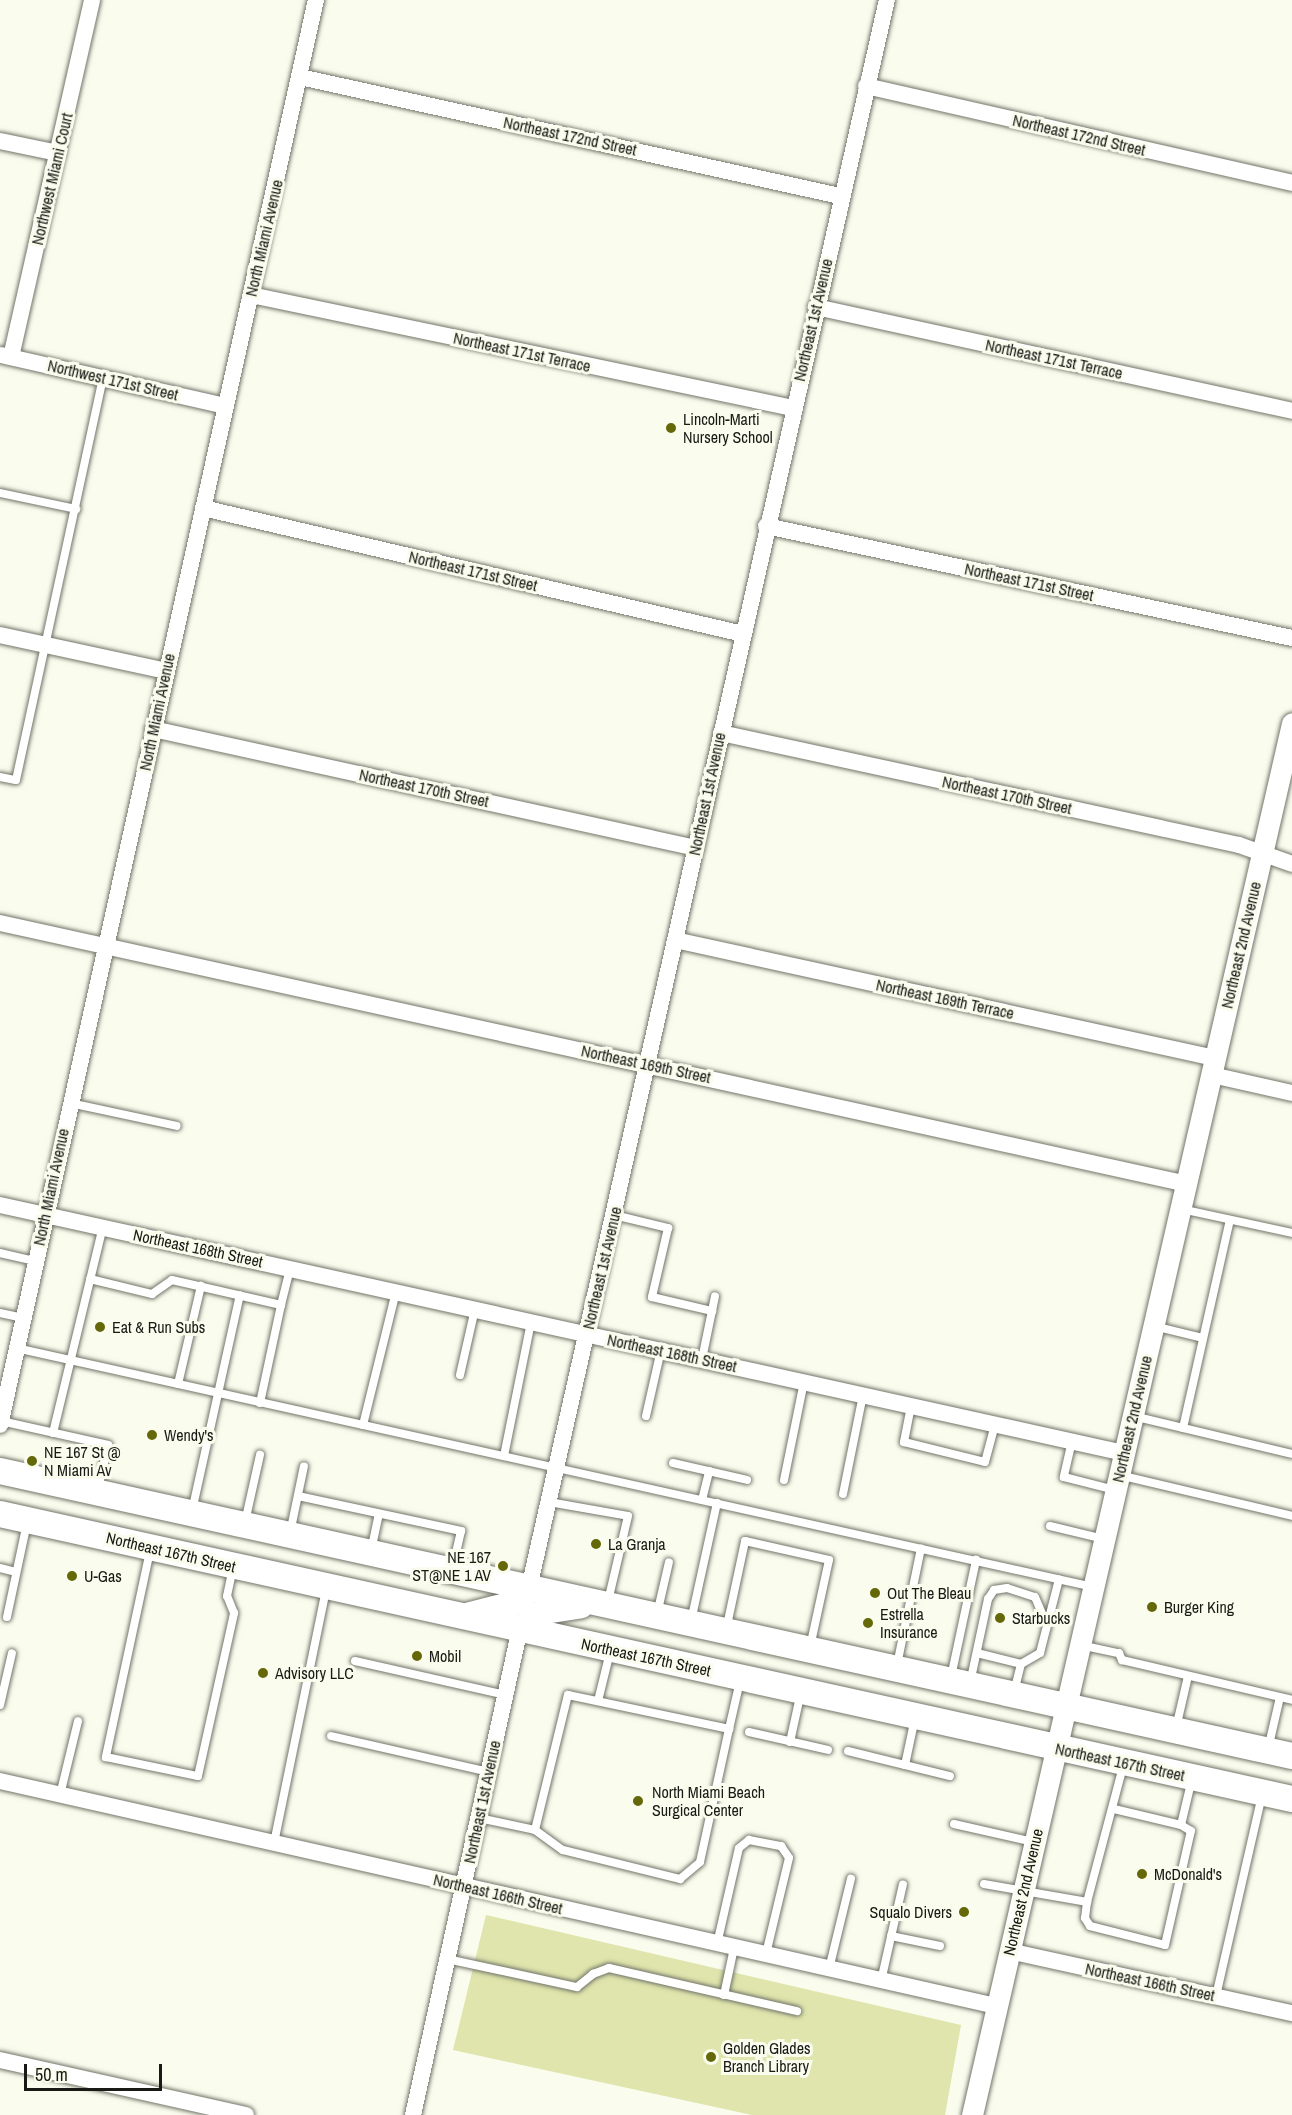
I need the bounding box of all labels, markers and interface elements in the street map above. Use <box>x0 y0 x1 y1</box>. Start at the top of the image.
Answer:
street label: Northeast 172nd Street <box>1011 110 1147 160</box>
street label: Northwest Miami Court <box>27 111 77 247</box>
street label: Northeast 172nd Street <box>502 113 638 159</box>
street label: North Miami Avenue <box>241 177 287 299</box>
street label: Northeast 1st Avenue <box>789 256 837 384</box>
street label: Northeast 171st Terrace <box>452 328 592 376</box>
street label: Northeast 171st Terrace <box>984 335 1124 383</box>
street label: Northwest 171st Street <box>46 356 180 404</box>
place label: Lincoln-Marti Nursery School <box>683 409 773 447</box>
marker: Lincoln-Marti Nursery School <box>664 421 678 435</box>
street label: Northeast 171st Street <box>407 547 539 595</box>
street label: Northeast 171st Street <box>963 559 1095 605</box>
street label: North Miami Avenue <box>135 651 179 773</box>
street label: Northeast 1st Avenue <box>685 730 729 858</box>
street label: Northeast 170th Street <box>357 765 491 811</box>
street label: Northeast 170th Street <box>940 772 1074 818</box>
street label: Northeast 2nd Avenue <box>1217 879 1265 1011</box>
street label: Northeast 169th Terrace <box>874 975 1016 1023</box>
street label: Northeast 169th Street <box>579 1041 713 1087</box>
street label: North Miami Avenue <box>29 1126 73 1248</box>
street label: Northeast 1st Avenue <box>578 1204 626 1332</box>
street label: Northeast 168th Street <box>131 1225 265 1271</box>
place label: Eat & Run Subs <box>112 1317 205 1337</box>
marker: Eat & Run Subs <box>93 1320 107 1334</box>
street label: Northeast 168th Street <box>605 1330 739 1376</box>
street label: Northeast 2nd Avenue <box>1108 1353 1156 1485</box>
place label: Wendy's <box>164 1425 214 1445</box>
marker: Wendy's <box>145 1428 159 1442</box>
place label: NE 167 St @ N Miami Av <box>44 1442 121 1480</box>
marker: NE 167 St @ N Miami Av <box>25 1454 39 1468</box>
street label: Northeast 167th Street <box>105 1528 237 1576</box>
place label: La Granja <box>608 1534 666 1554</box>
marker: La Granja <box>589 1537 603 1551</box>
place label: NE 167 ST@NE 1 AV <box>412 1547 491 1585</box>
marker: NE 167 ST@NE 1 AV <box>496 1559 510 1573</box>
place label: U-Gas <box>84 1566 122 1586</box>
marker: U-Gas <box>65 1569 79 1583</box>
place label: Out The Bleau <box>887 1583 972 1603</box>
marker: Out The Bleau <box>868 1586 882 1600</box>
place label: Burger King <box>1164 1597 1234 1617</box>
marker: Burger King <box>1145 1600 1159 1614</box>
place label: Estrella Insurance <box>880 1604 938 1642</box>
place label: Starbucks <box>1012 1608 1070 1628</box>
marker: Starbucks <box>993 1611 1007 1625</box>
marker: Estrella Insurance <box>861 1616 875 1630</box>
street label: Northeast 167th Street <box>579 1634 713 1680</box>
place label: Mobil <box>429 1646 461 1666</box>
marker: Mobil <box>410 1649 424 1663</box>
place label: Advisory LLC <box>275 1663 354 1683</box>
marker: Advisory LLC <box>256 1666 270 1680</box>
street label: Northeast 1st Avenue <box>460 1738 504 1866</box>
street label: Northeast 167th Street <box>1053 1739 1187 1785</box>
place label: North Miami Beach Surgical Center <box>652 1782 765 1820</box>
marker: North Miami Beach Surgical Center <box>629 1792 647 1810</box>
street label: Northeast 2nd Avenue <box>999 1826 1047 1958</box>
place label: McDonald's <box>1154 1864 1222 1884</box>
marker: McDonald's <box>1135 1867 1149 1881</box>
street label: Northeast 166th Street <box>432 1870 564 1918</box>
place label: Squalo Divers <box>870 1902 952 1922</box>
marker: Squalo Divers <box>957 1905 971 1919</box>
street label: Northeast 166th Street <box>1083 1959 1217 2005</box>
place label: Golden Glades Branch Library <box>723 2038 811 2076</box>
marker: Golden Glades Branch Library <box>704 2050 718 2064</box>
scale bar <box>27 2052 165 2090</box>
text: 50 m <box>35 2062 68 2087</box>

